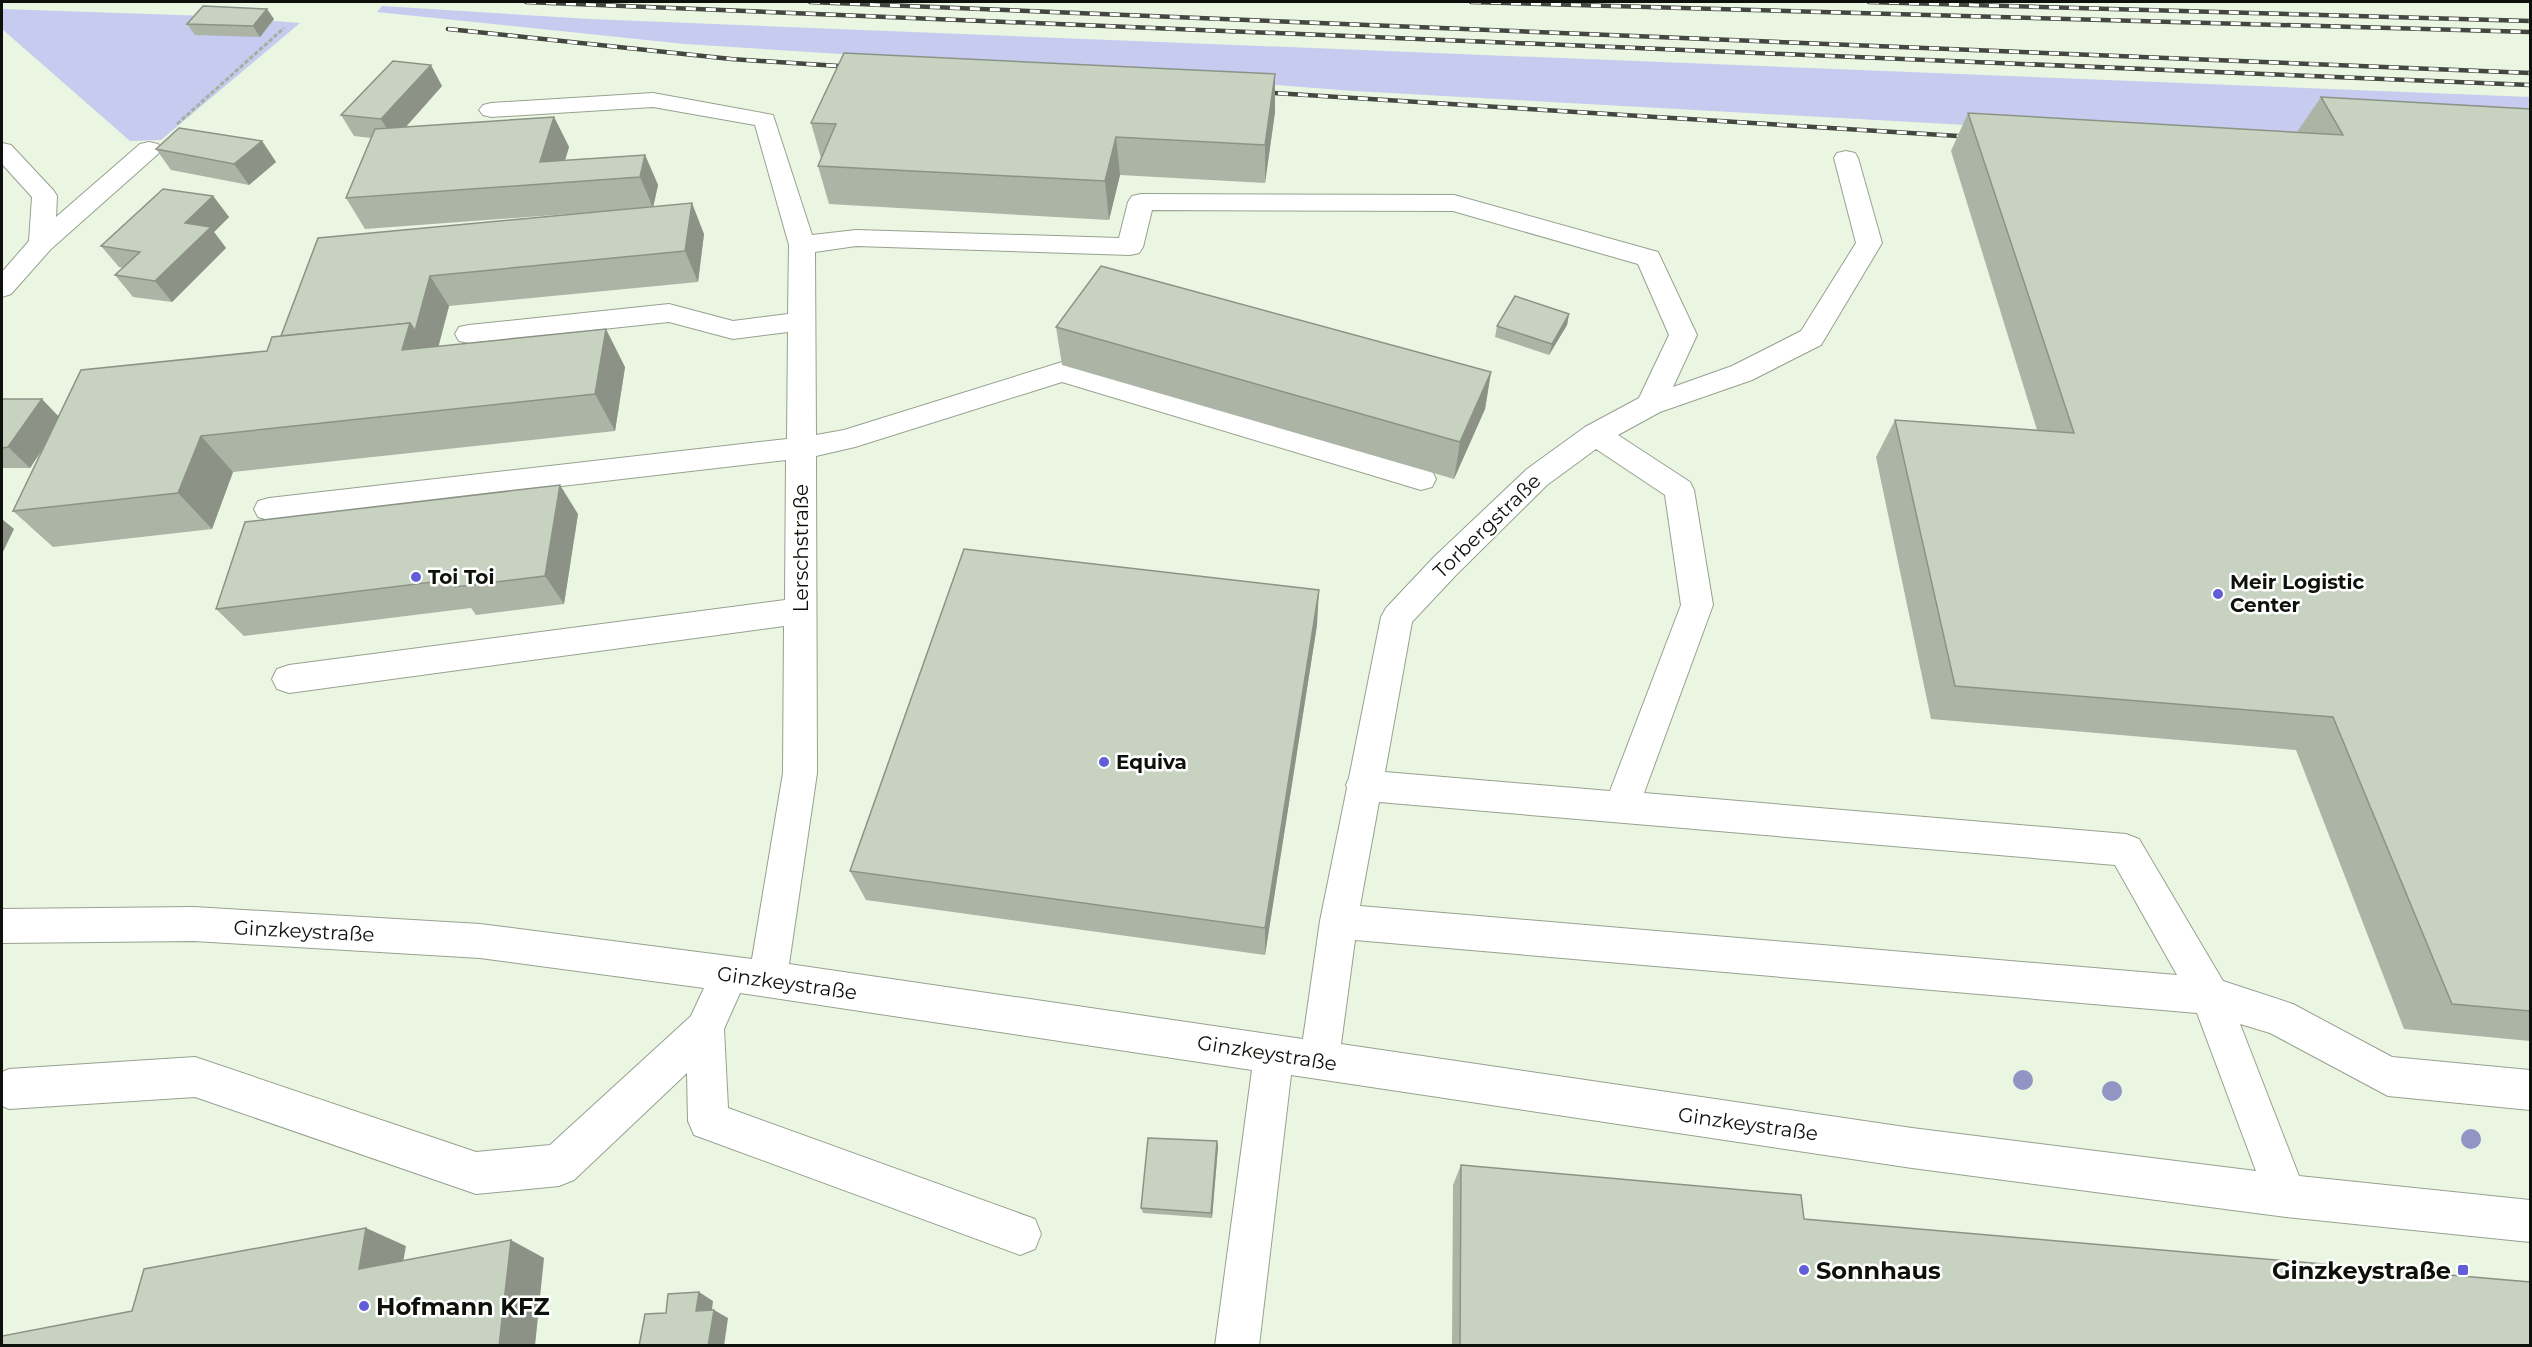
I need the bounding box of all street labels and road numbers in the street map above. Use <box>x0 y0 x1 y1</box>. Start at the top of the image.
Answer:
street label: Torbergstraße <box>1428 469 1546 583</box>
street label: Lerschstraße <box>789 484 813 612</box>
street label: Ginzkeystraße <box>233 915 375 947</box>
street label: Ginzkeystraße <box>715 961 859 1005</box>
street label: Ginzkeystraße <box>1195 1030 1339 1076</box>
street label: Ginzkeystraße <box>1676 1102 1820 1146</box>

